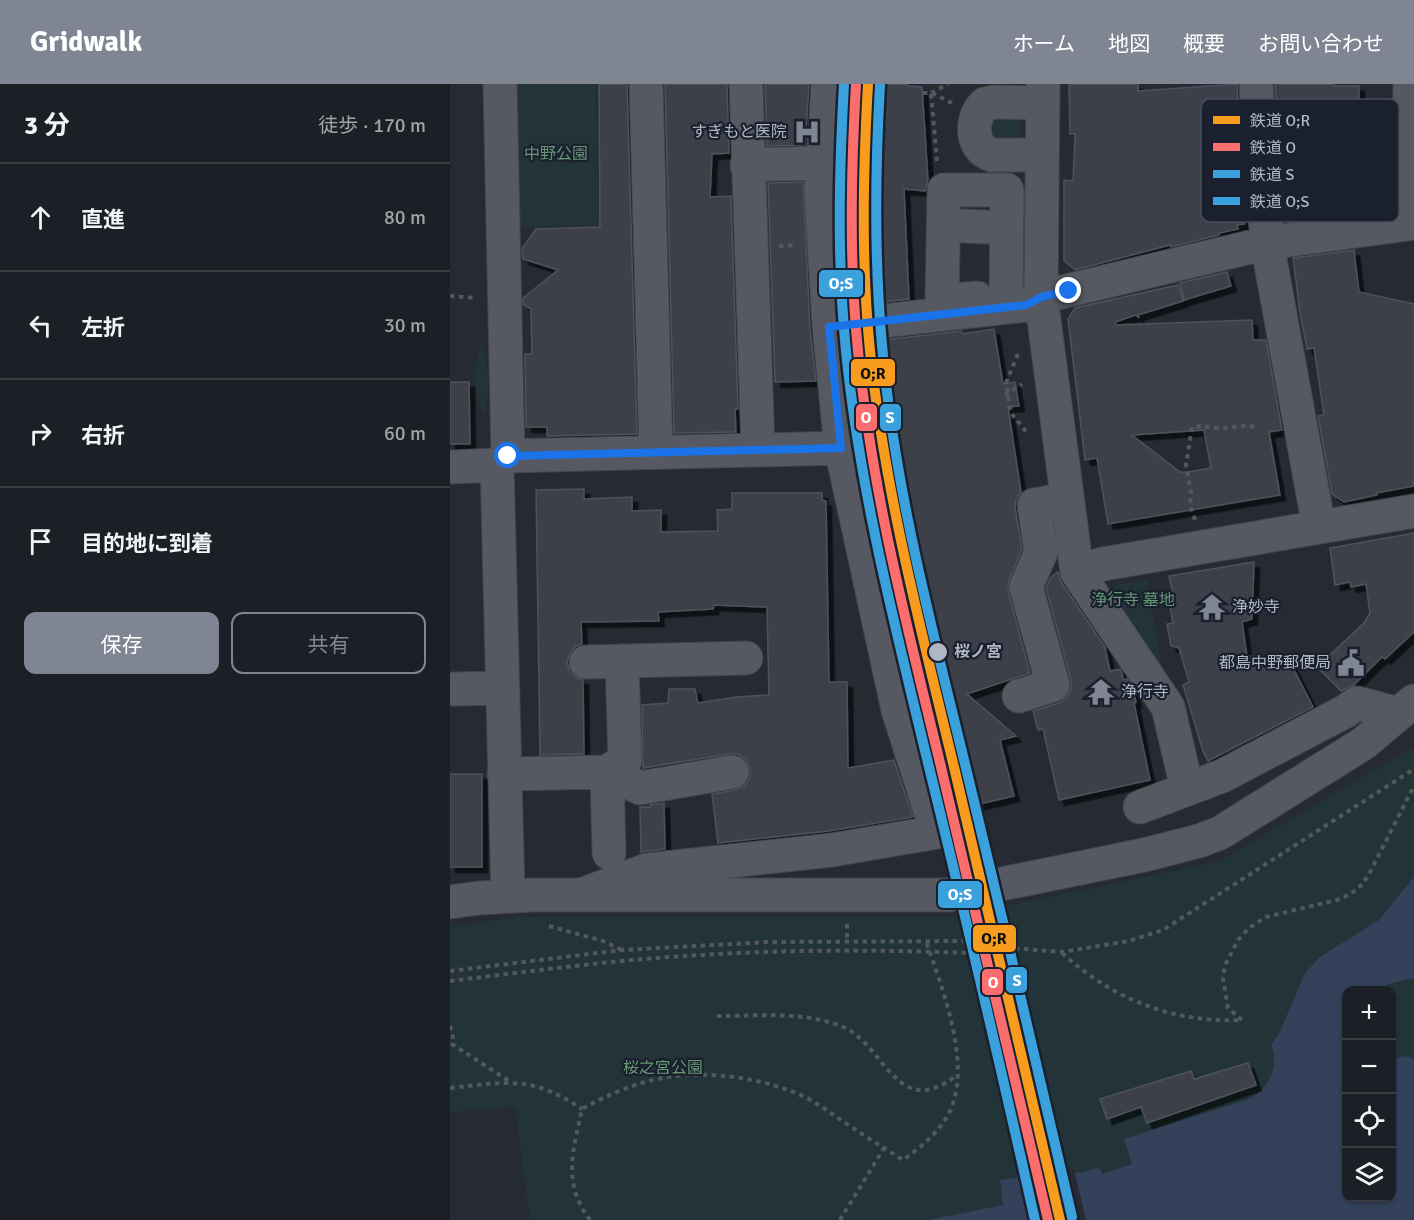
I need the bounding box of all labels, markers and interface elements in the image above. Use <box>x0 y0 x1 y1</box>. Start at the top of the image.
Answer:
text: Gridwalk <box>30 25 142 59</box>
text: ホーム <box>1013 31 1075 57</box>
text: 地図 <box>1108 31 1150 57</box>
text: 概要 <box>1183 31 1225 57</box>
text: お問い合わせ <box>1258 31 1384 57</box>
legend <box>1201 99 1399 222</box>
text: 3 分 <box>24 110 70 142</box>
text: 鉄道 O;R <box>1250 111 1310 131</box>
text: 徒歩 · 170 m <box>318 113 426 138</box>
hospital icon: すぎもと医院 <box>792 117 822 147</box>
place label: すぎもと医院 <box>691 122 787 142</box>
text: 鉄道 O <box>1250 138 1296 158</box>
park label: 中野公園 <box>524 144 588 164</box>
text: 鉄道 S <box>1250 165 1295 185</box>
text: 鉄道 O;S <box>1250 192 1309 212</box>
icon: ahead <box>24 201 57 234</box>
text: 80 m <box>384 205 426 230</box>
text: 直進 <box>81 206 125 233</box>
line badge: O;S <box>818 269 864 298</box>
text: O;S <box>829 274 853 294</box>
route end <box>1055 277 1081 303</box>
icon: left <box>24 309 57 342</box>
text: 30 m <box>384 313 426 338</box>
text: 左折 <box>81 314 125 341</box>
line badge: O;R <box>850 358 896 387</box>
text: O;R <box>860 364 886 384</box>
line badge: O <box>855 403 878 432</box>
line badge: S <box>879 403 902 432</box>
text: O <box>861 408 872 428</box>
text: S <box>886 408 895 428</box>
icon: right <box>24 417 57 450</box>
text: 60 m <box>384 421 426 446</box>
text: 右折 <box>81 422 125 449</box>
route start <box>494 442 520 468</box>
icon: arrive <box>24 525 57 558</box>
text: 目的地に到着 <box>81 530 213 557</box>
park label: 浄行寺 墓地 <box>1091 590 1175 610</box>
temple icon: 浄妙寺 <box>1197 592 1227 622</box>
place label: 浄妙寺 <box>1232 597 1280 617</box>
button: 保存 <box>24 612 219 674</box>
button: 共有 <box>231 612 426 674</box>
marker: 桜ノ宮 <box>927 641 949 663</box>
place label: 桜ノ宮 <box>954 642 1002 662</box>
public building icon: 都島中野郵便局 <box>1336 648 1366 678</box>
place label: 都島中野郵便局 <box>1219 653 1331 673</box>
temple icon: 浄行寺 <box>1086 677 1116 707</box>
place label: 浄行寺 <box>1121 682 1169 702</box>
line badge: O;S <box>937 880 983 909</box>
text: O;S <box>948 885 972 905</box>
line badge: O;R <box>972 924 1017 953</box>
text: O;R <box>981 929 1007 949</box>
line badge: S <box>1005 966 1028 994</box>
line badge: O <box>981 968 1004 996</box>
text: S <box>1013 971 1022 991</box>
text: O <box>988 973 999 993</box>
map controls <box>1342 986 1396 1202</box>
button: + <box>1342 986 1396 1040</box>
button: − <box>1342 1040 1396 1094</box>
park label: 桜之宮公園 <box>623 1058 703 1078</box>
button: locate <box>1342 1094 1396 1148</box>
button: layers <box>1342 1148 1396 1202</box>

